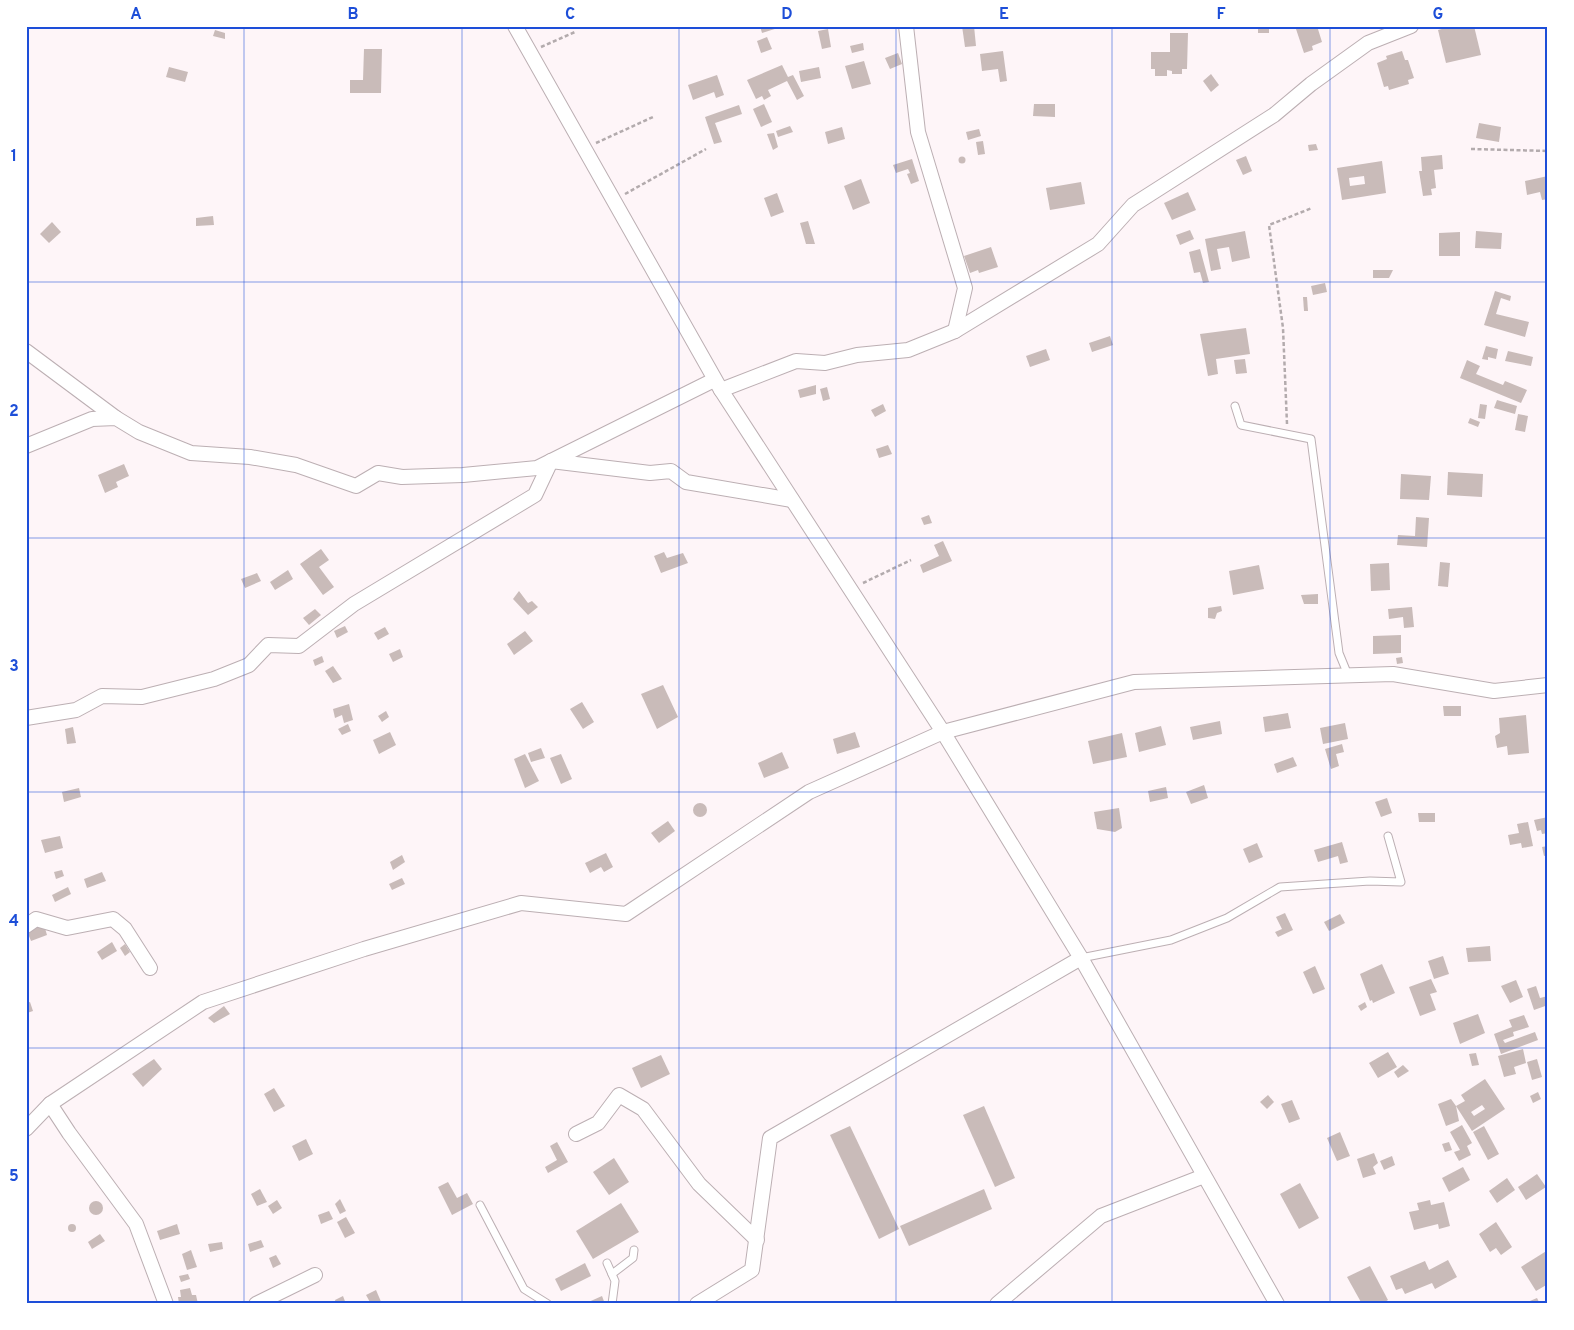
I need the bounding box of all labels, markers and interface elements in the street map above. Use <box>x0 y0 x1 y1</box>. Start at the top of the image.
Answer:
text: A <box>130 5 142 25</box>
text: B <box>347 5 359 25</box>
text: C <box>565 5 575 25</box>
text: D <box>781 5 793 25</box>
text: E <box>999 5 1009 25</box>
text: F <box>1216 5 1226 25</box>
text: G <box>1433 5 1443 25</box>
text: 1 <box>11 147 17 167</box>
text: 2 <box>9 402 19 422</box>
text: 3 <box>9 657 19 677</box>
text: 4 <box>9 912 19 932</box>
text: 5 <box>9 1167 19 1187</box>

